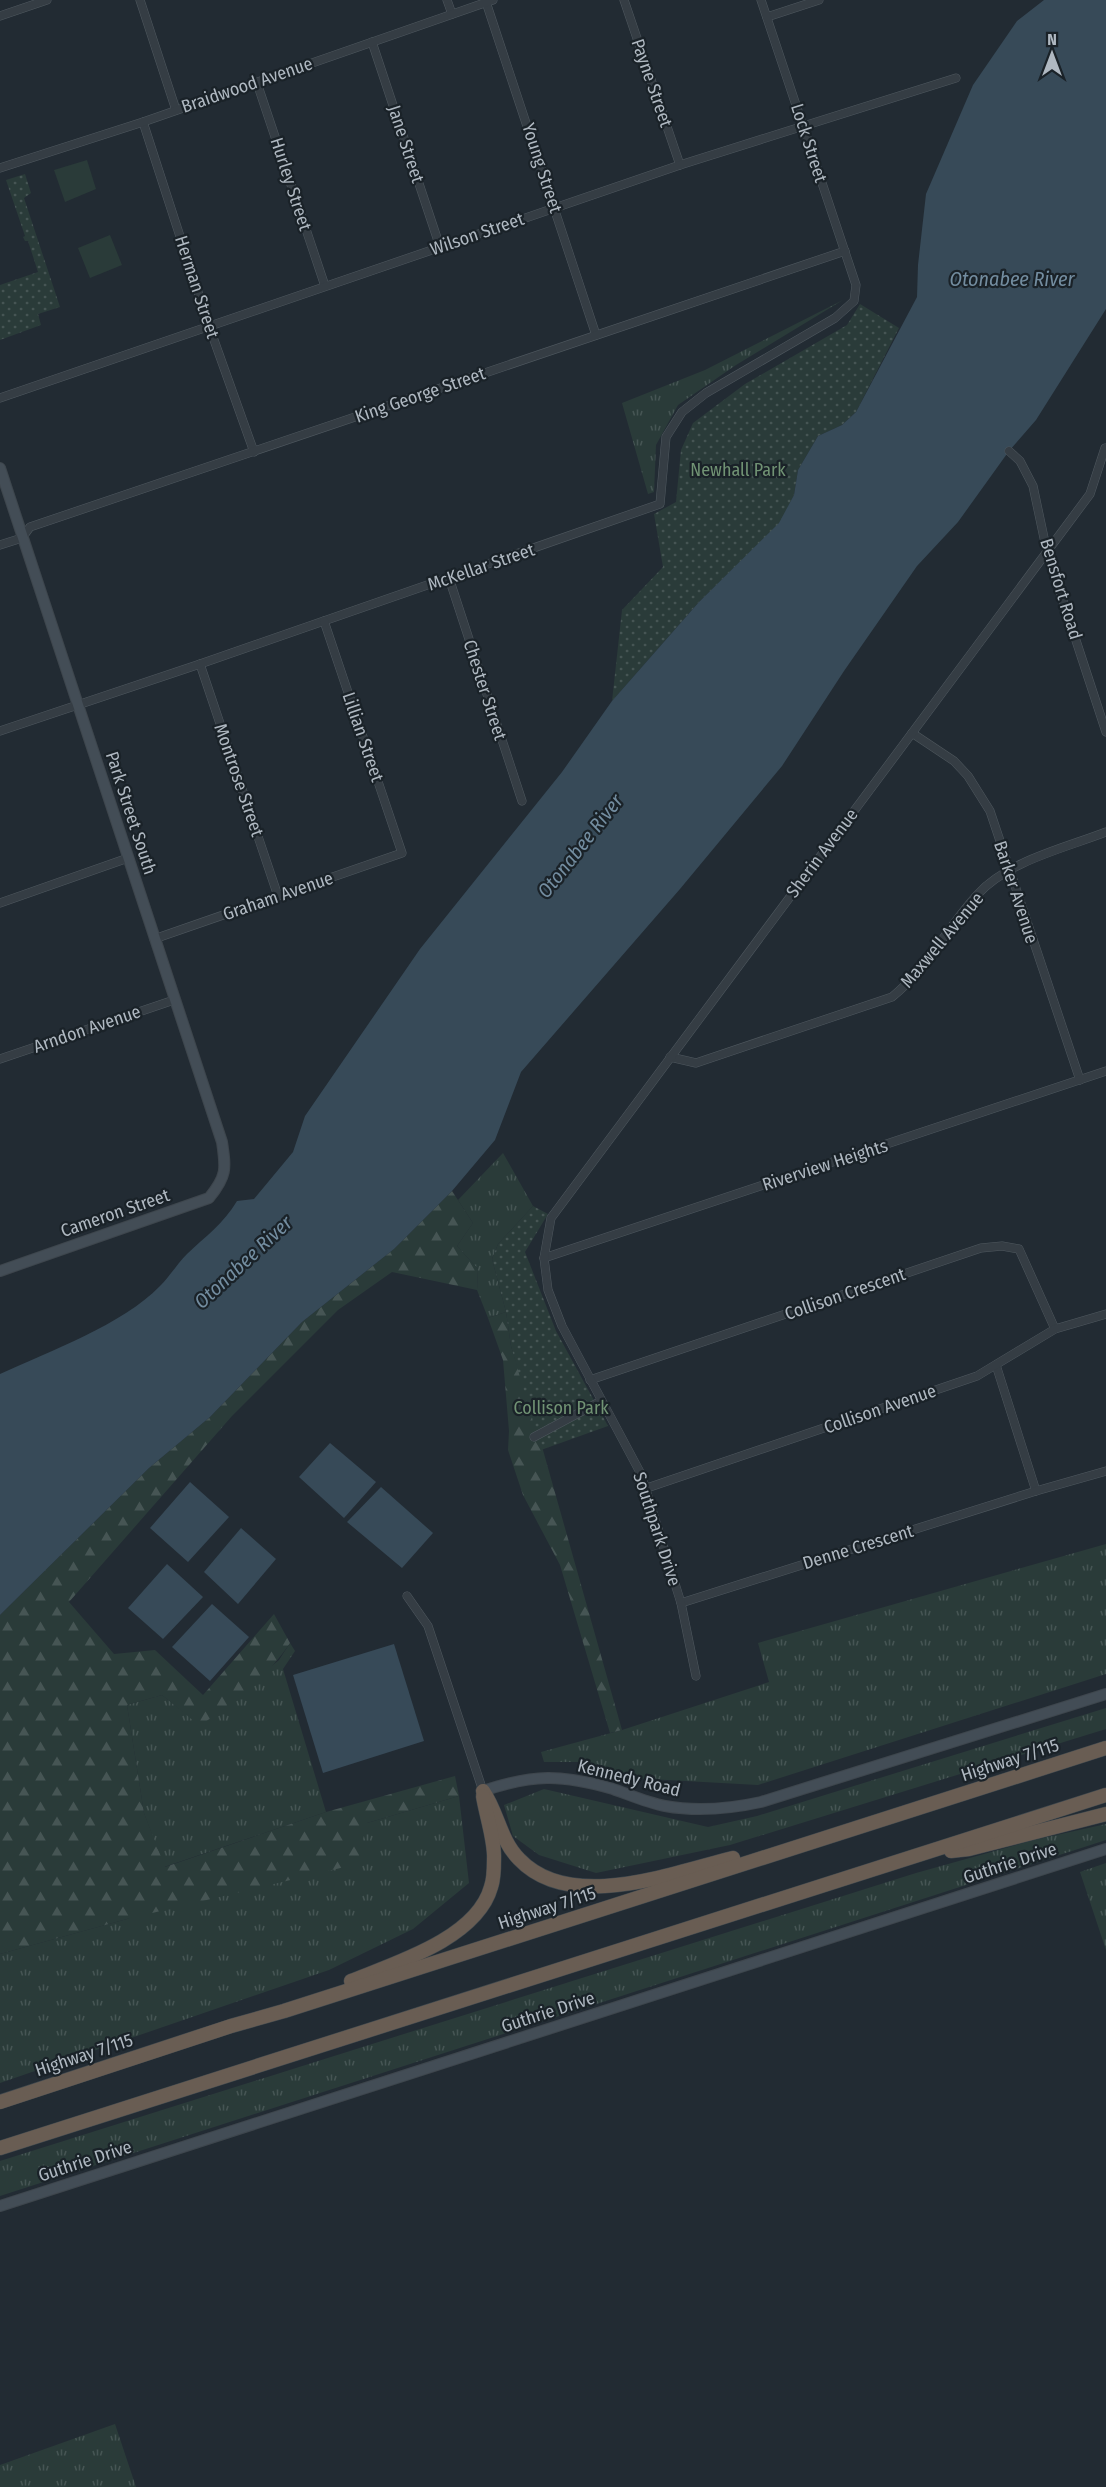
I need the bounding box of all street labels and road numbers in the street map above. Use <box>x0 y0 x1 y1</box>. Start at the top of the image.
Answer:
street label: Payne Street <box>627 36 677 130</box>
street label: Braidwood Avenue <box>179 52 316 118</box>
street label: Lock Street <box>786 101 832 185</box>
street label: Jane Street <box>383 102 429 186</box>
street label: Young Street <box>517 120 567 216</box>
street label: Hurley Street <box>266 135 316 233</box>
street label: Wilson Street <box>427 208 527 260</box>
street label: Herman Street <box>170 233 224 341</box>
street label: King George Street <box>352 362 488 428</box>
street label: Bensfort Road <box>1035 536 1087 642</box>
street label: McKellar Street <box>425 538 537 596</box>
street label: Chester Street <box>458 637 512 743</box>
street label: Lillian Street <box>337 689 389 785</box>
street label: Montrose Street <box>209 721 269 839</box>
street label: Park Street South <box>101 749 161 877</box>
street label: Sherin Avenue <box>781 804 863 902</box>
street label: Barker Avenue <box>989 838 1043 946</box>
street label: Graham Avenue <box>220 867 336 925</box>
street label: Maxwell Avenue <box>896 888 988 992</box>
street label: Arndon Avenue <box>30 1000 144 1058</box>
street label: Riverview Heights <box>759 1134 891 1196</box>
street label: Cameron Street <box>58 1184 172 1242</box>
street label: Collison Crescent <box>782 1263 908 1325</box>
street label: Collison Avenue <box>821 1379 939 1438</box>
street label: Southpark Drive <box>628 1469 686 1589</box>
street label: Denne Crescent <box>800 1520 916 1574</box>
street label: Highway 7/115 <box>958 1734 1062 1786</box>
street label: Kennedy Road <box>575 1755 683 1801</box>
street label: Guthrie Drive <box>960 1837 1060 1888</box>
street label: Highway 7/115 <box>495 1882 599 1934</box>
street label: Guthrie Drive <box>498 1986 598 2037</box>
street label: Highway 7/115 <box>32 2029 136 2081</box>
street label: Guthrie Drive <box>35 2135 135 2186</box>

